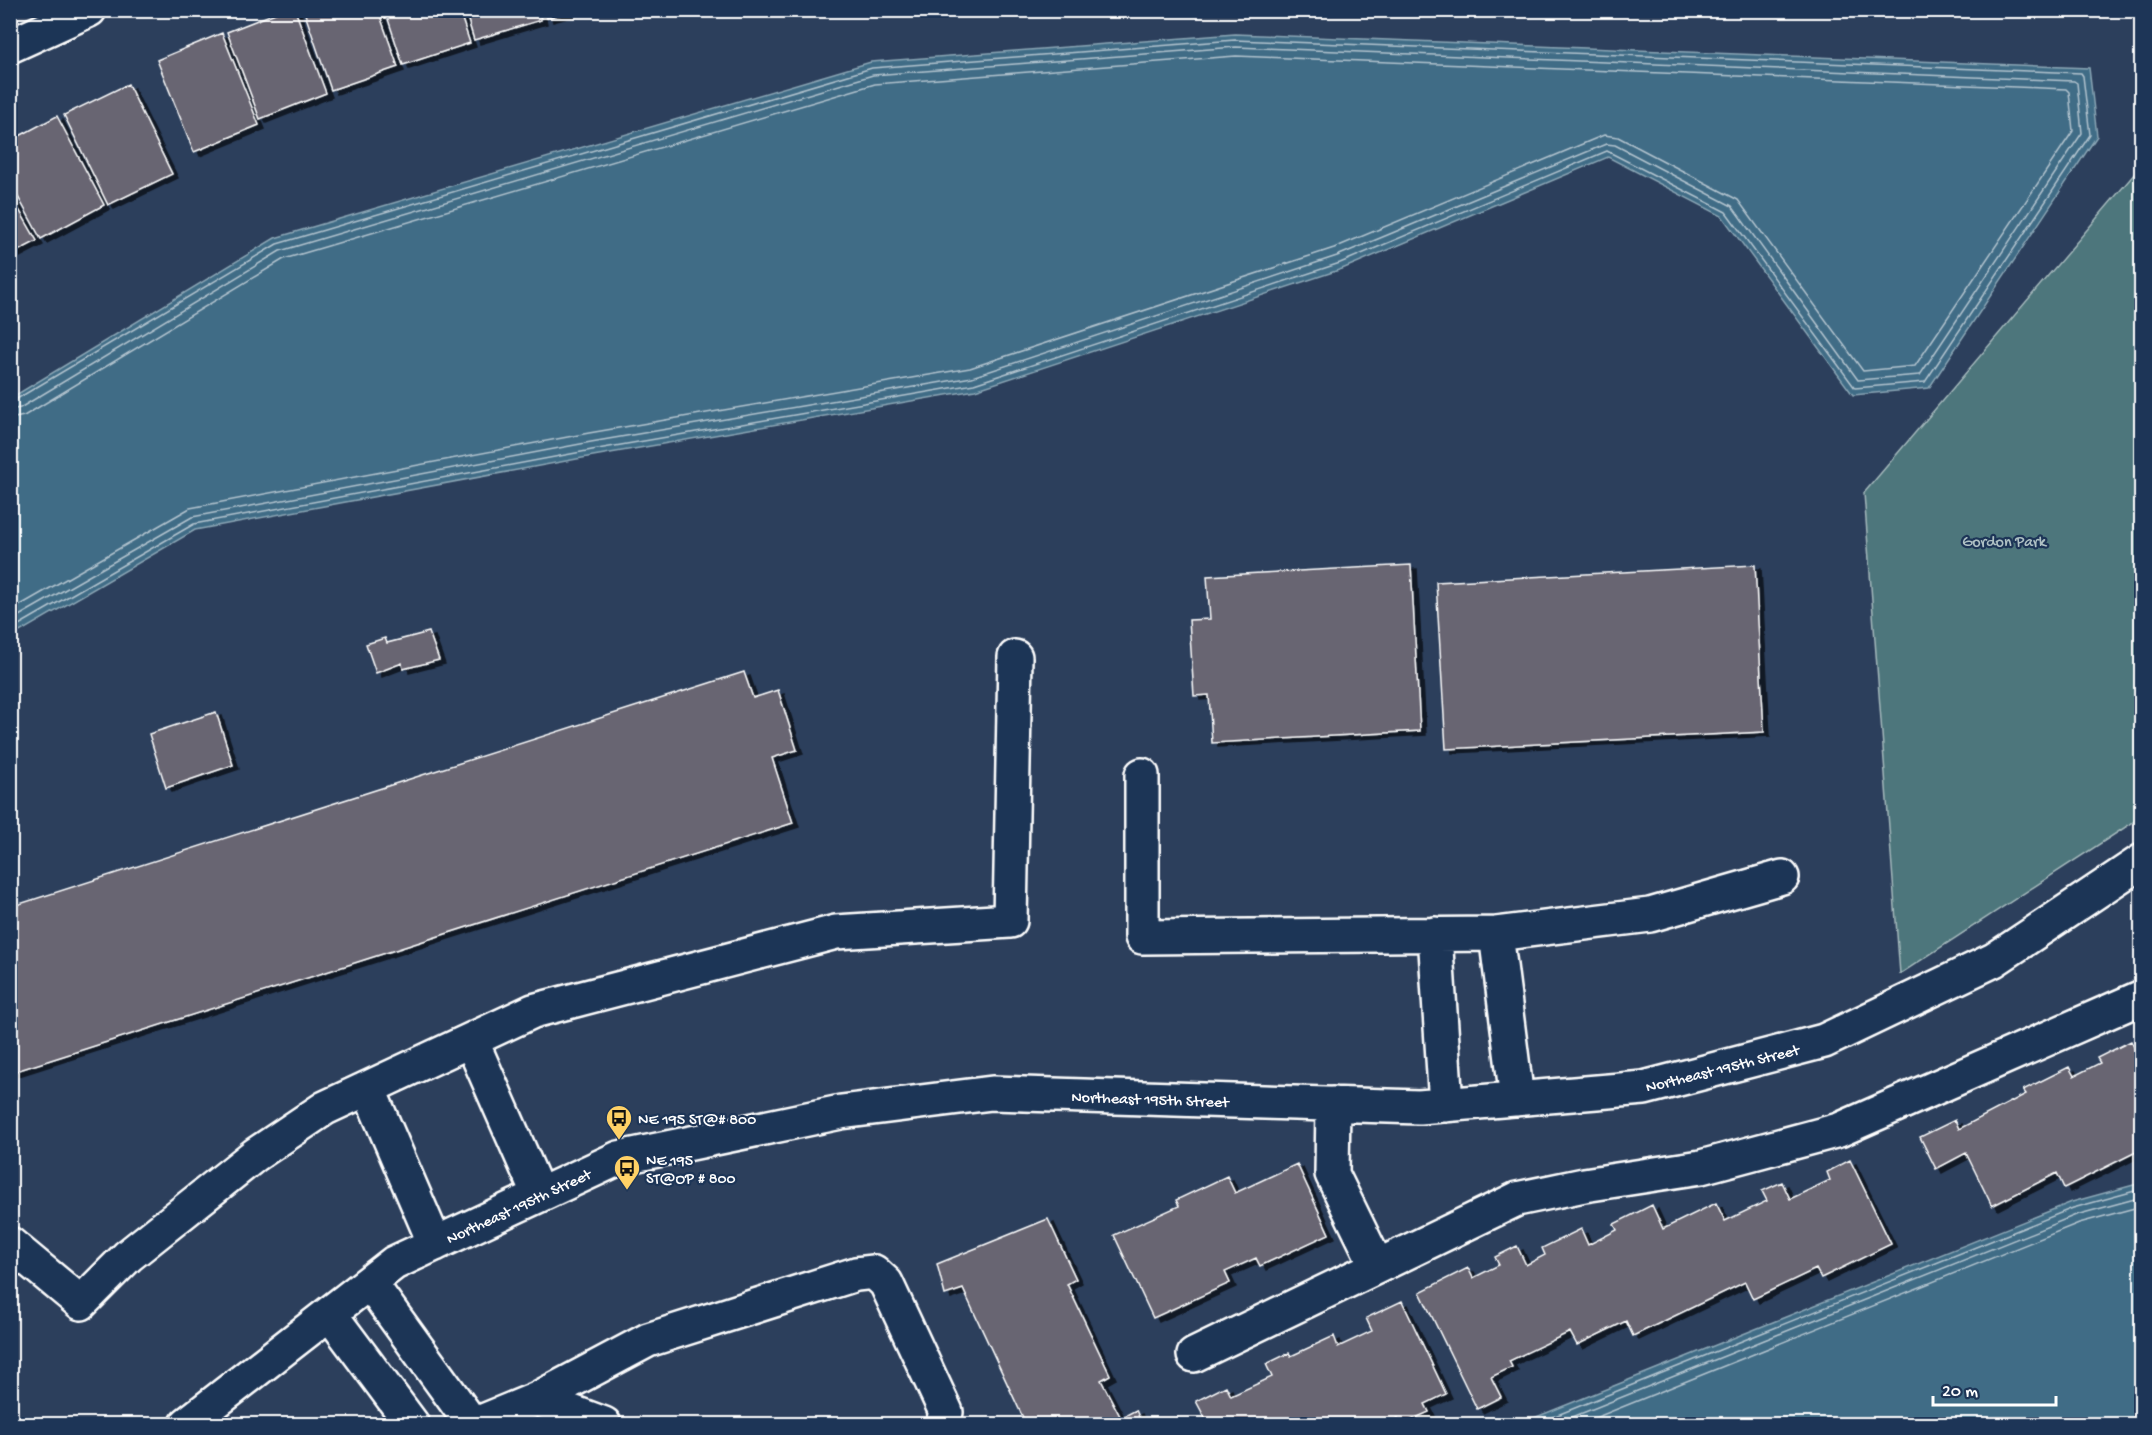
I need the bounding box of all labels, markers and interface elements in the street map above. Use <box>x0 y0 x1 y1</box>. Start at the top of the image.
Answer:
park label: Gordon Park <box>1962 534 2048 553</box>
street label: Northeast 195th Street <box>1644 1042 1803 1099</box>
street label: Northeast 195th Street <box>1071 1089 1230 1114</box>
bus stop icon: NE 195 ST@# 800 <box>604 1103 634 1141</box>
place label: NE 195 ST@# 800 <box>638 1112 756 1131</box>
bus stop icon: NE 195 ST@OP # 800 <box>612 1153 642 1191</box>
place label: NE 195 ST@OP # 800 <box>646 1153 736 1190</box>
street label: Northeast 195th Street <box>444 1166 596 1250</box>
scale bar <box>1933 1369 2056 1407</box>
text: 20 m <box>1942 1382 1978 1403</box>

